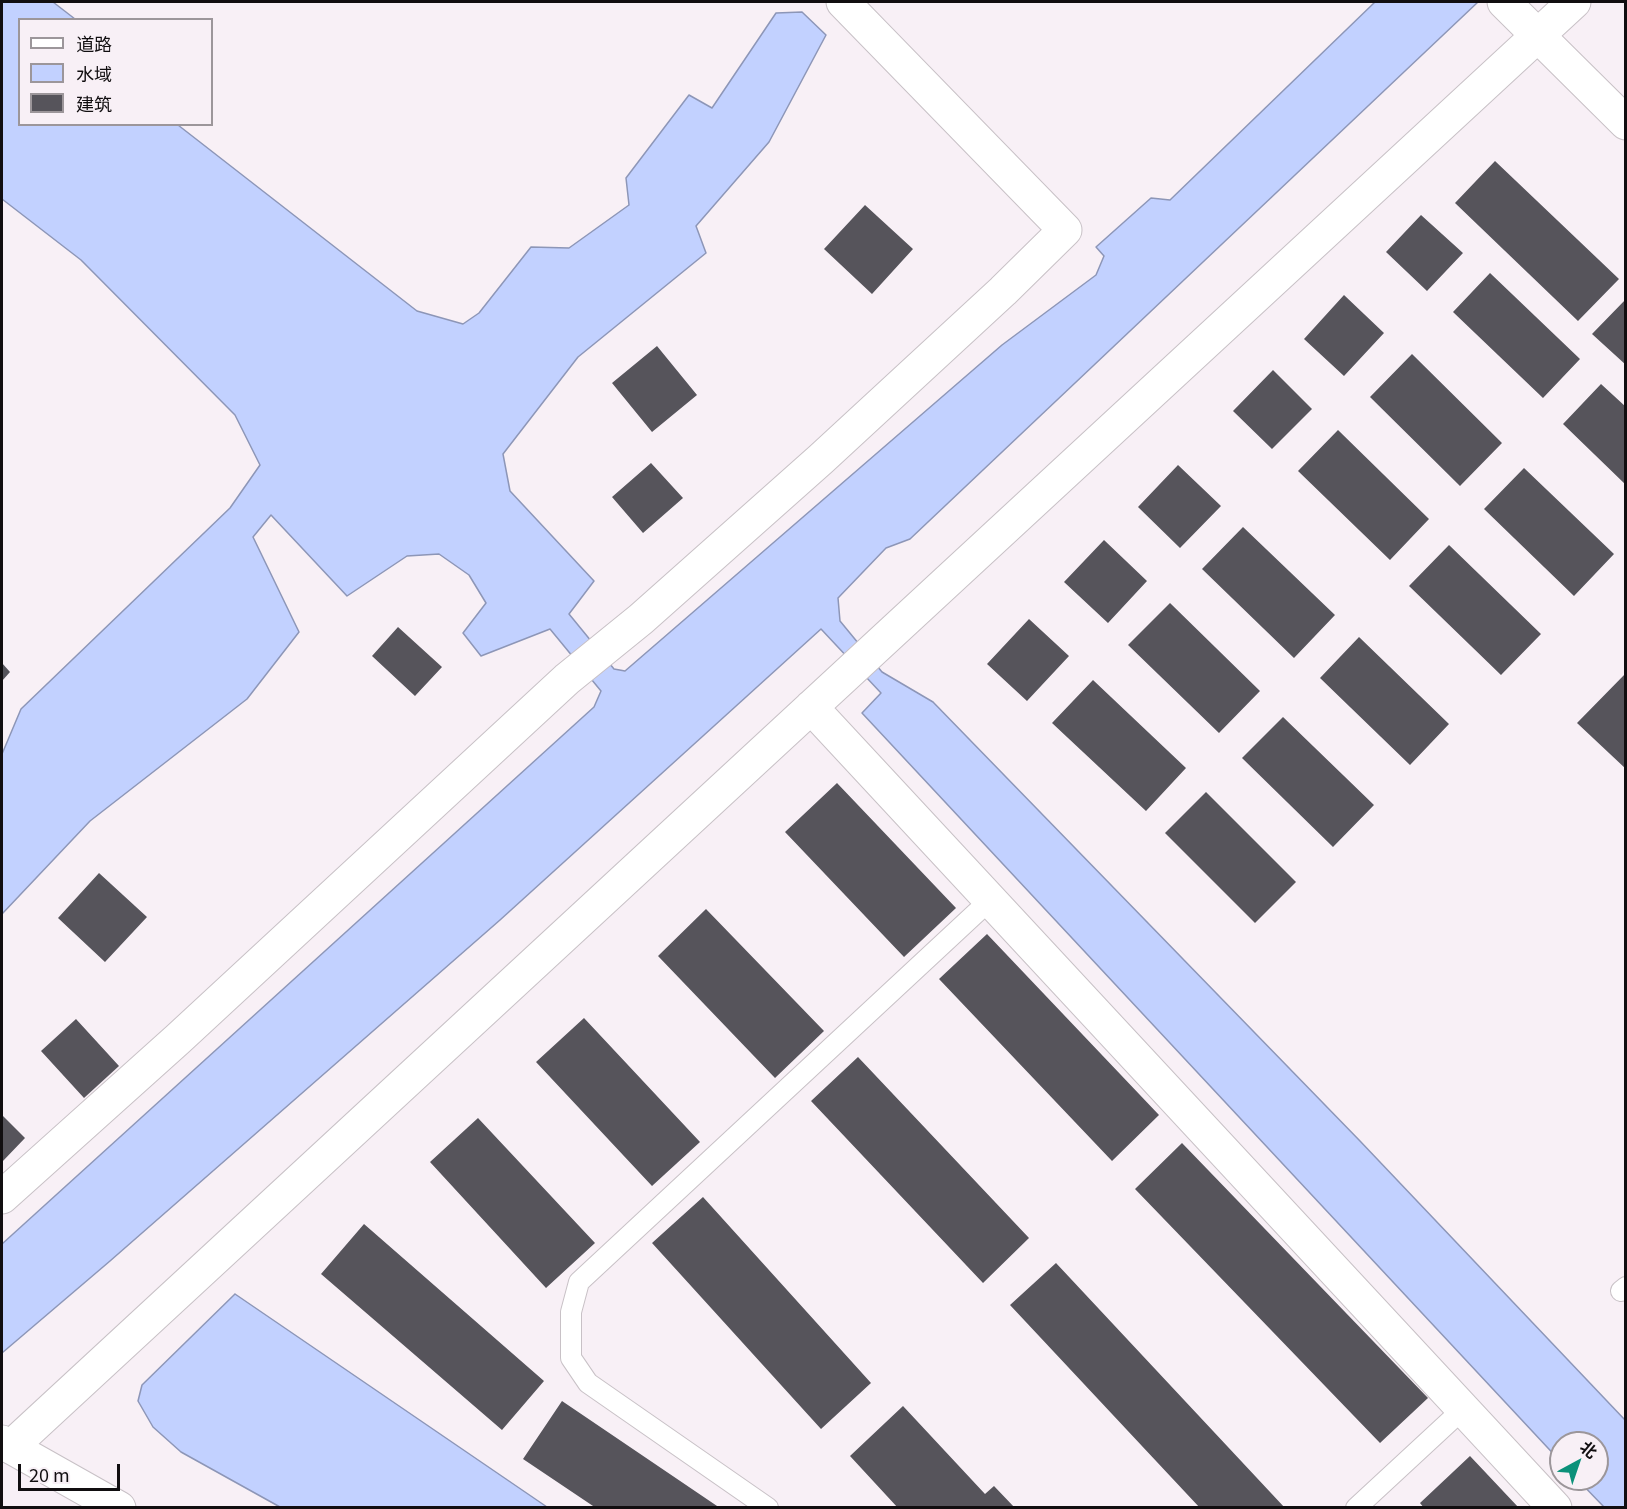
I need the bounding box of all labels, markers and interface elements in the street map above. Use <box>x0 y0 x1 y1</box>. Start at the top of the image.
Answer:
legend <box>18 18 213 126</box>
text: 道路 <box>76 30 112 56</box>
text: 水域 <box>76 60 112 86</box>
text: 建筑 <box>76 90 112 116</box>
north arrow <box>1549 1431 1609 1491</box>
text: 北 <box>1575 1434 1603 1463</box>
scale bar <box>21 1452 123 1490</box>
text: 20 m <box>29 1461 70 1487</box>

